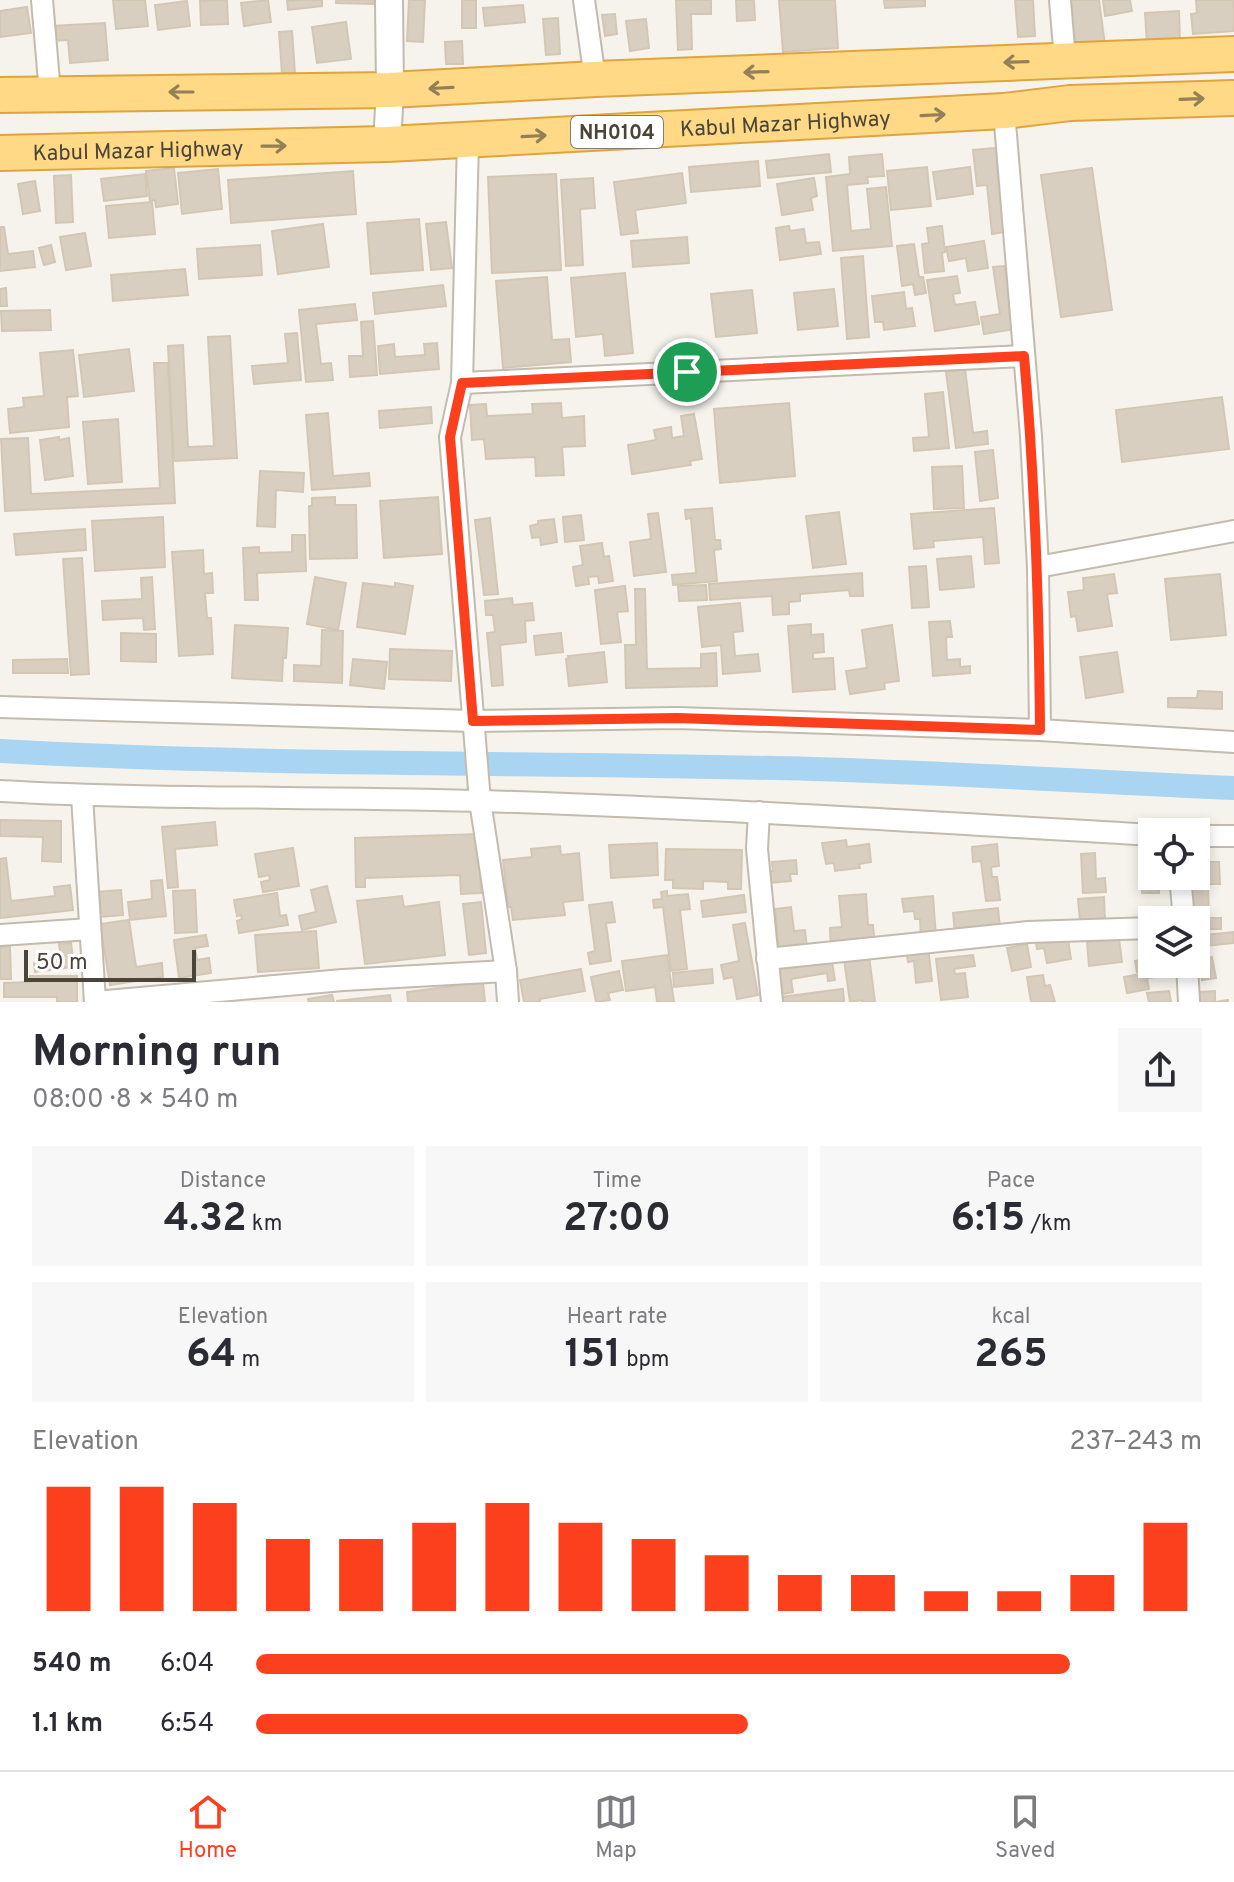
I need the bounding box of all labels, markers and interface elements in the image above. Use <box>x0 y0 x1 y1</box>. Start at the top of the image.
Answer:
one-way arrow <box>1003 54 1030 69</box>
one-way arrow <box>743 65 770 80</box>
one-way arrow <box>428 80 455 95</box>
one-way arrow <box>168 84 195 100</box>
one-way arrow <box>1178 91 1205 107</box>
street label: Kabul Mazar Highway <box>679 106 892 144</box>
one-way arrow <box>919 107 946 122</box>
road number: NH0104 <box>571 116 663 148</box>
one-way arrow <box>520 129 547 144</box>
street label: Kabul Mazar Highway <box>32 136 244 168</box>
one-way arrow <box>260 139 287 154</box>
pin <box>653 338 721 406</box>
icon: arrive <box>665 350 709 394</box>
map controls <box>1138 818 1210 978</box>
button: locate <box>1138 818 1210 890</box>
button: layers <box>1138 906 1210 978</box>
scale bar <box>24 946 196 982</box>
text: 50 m <box>36 950 88 977</box>
text: Morning run <box>32 1026 282 1082</box>
button: share <box>1118 1028 1202 1112</box>
text: 08:00 · 8 × 540 m <box>32 1084 238 1117</box>
text: Distance <box>180 1168 266 1195</box>
text: Time <box>592 1168 642 1195</box>
text: Pace <box>987 1168 1035 1195</box>
text: 4.32 <box>164 1195 247 1245</box>
text: 27:00 <box>563 1195 671 1245</box>
text: 6:15 <box>951 1195 1025 1245</box>
text: km <box>247 1211 282 1238</box>
text: /km <box>1025 1211 1071 1238</box>
text: Elevation <box>178 1304 268 1331</box>
text: Heart rate <box>567 1304 667 1331</box>
text: kcal <box>991 1304 1031 1331</box>
text: 64 <box>186 1331 236 1381</box>
text: 151 <box>565 1331 621 1381</box>
text: 265 <box>974 1331 1048 1381</box>
text: m <box>236 1347 260 1374</box>
text: bpm <box>621 1347 669 1374</box>
text: Elevation <box>32 1426 139 1459</box>
text: 237–243 m <box>1070 1426 1202 1459</box>
text: 540 m <box>32 1648 111 1681</box>
text: 6:04 <box>160 1648 214 1681</box>
text: 1.1 km <box>32 1708 103 1741</box>
text: 6:54 <box>160 1708 214 1741</box>
tab: Home <box>179 1790 237 1865</box>
tab: Map <box>594 1790 638 1865</box>
tab: Saved <box>995 1790 1055 1865</box>

